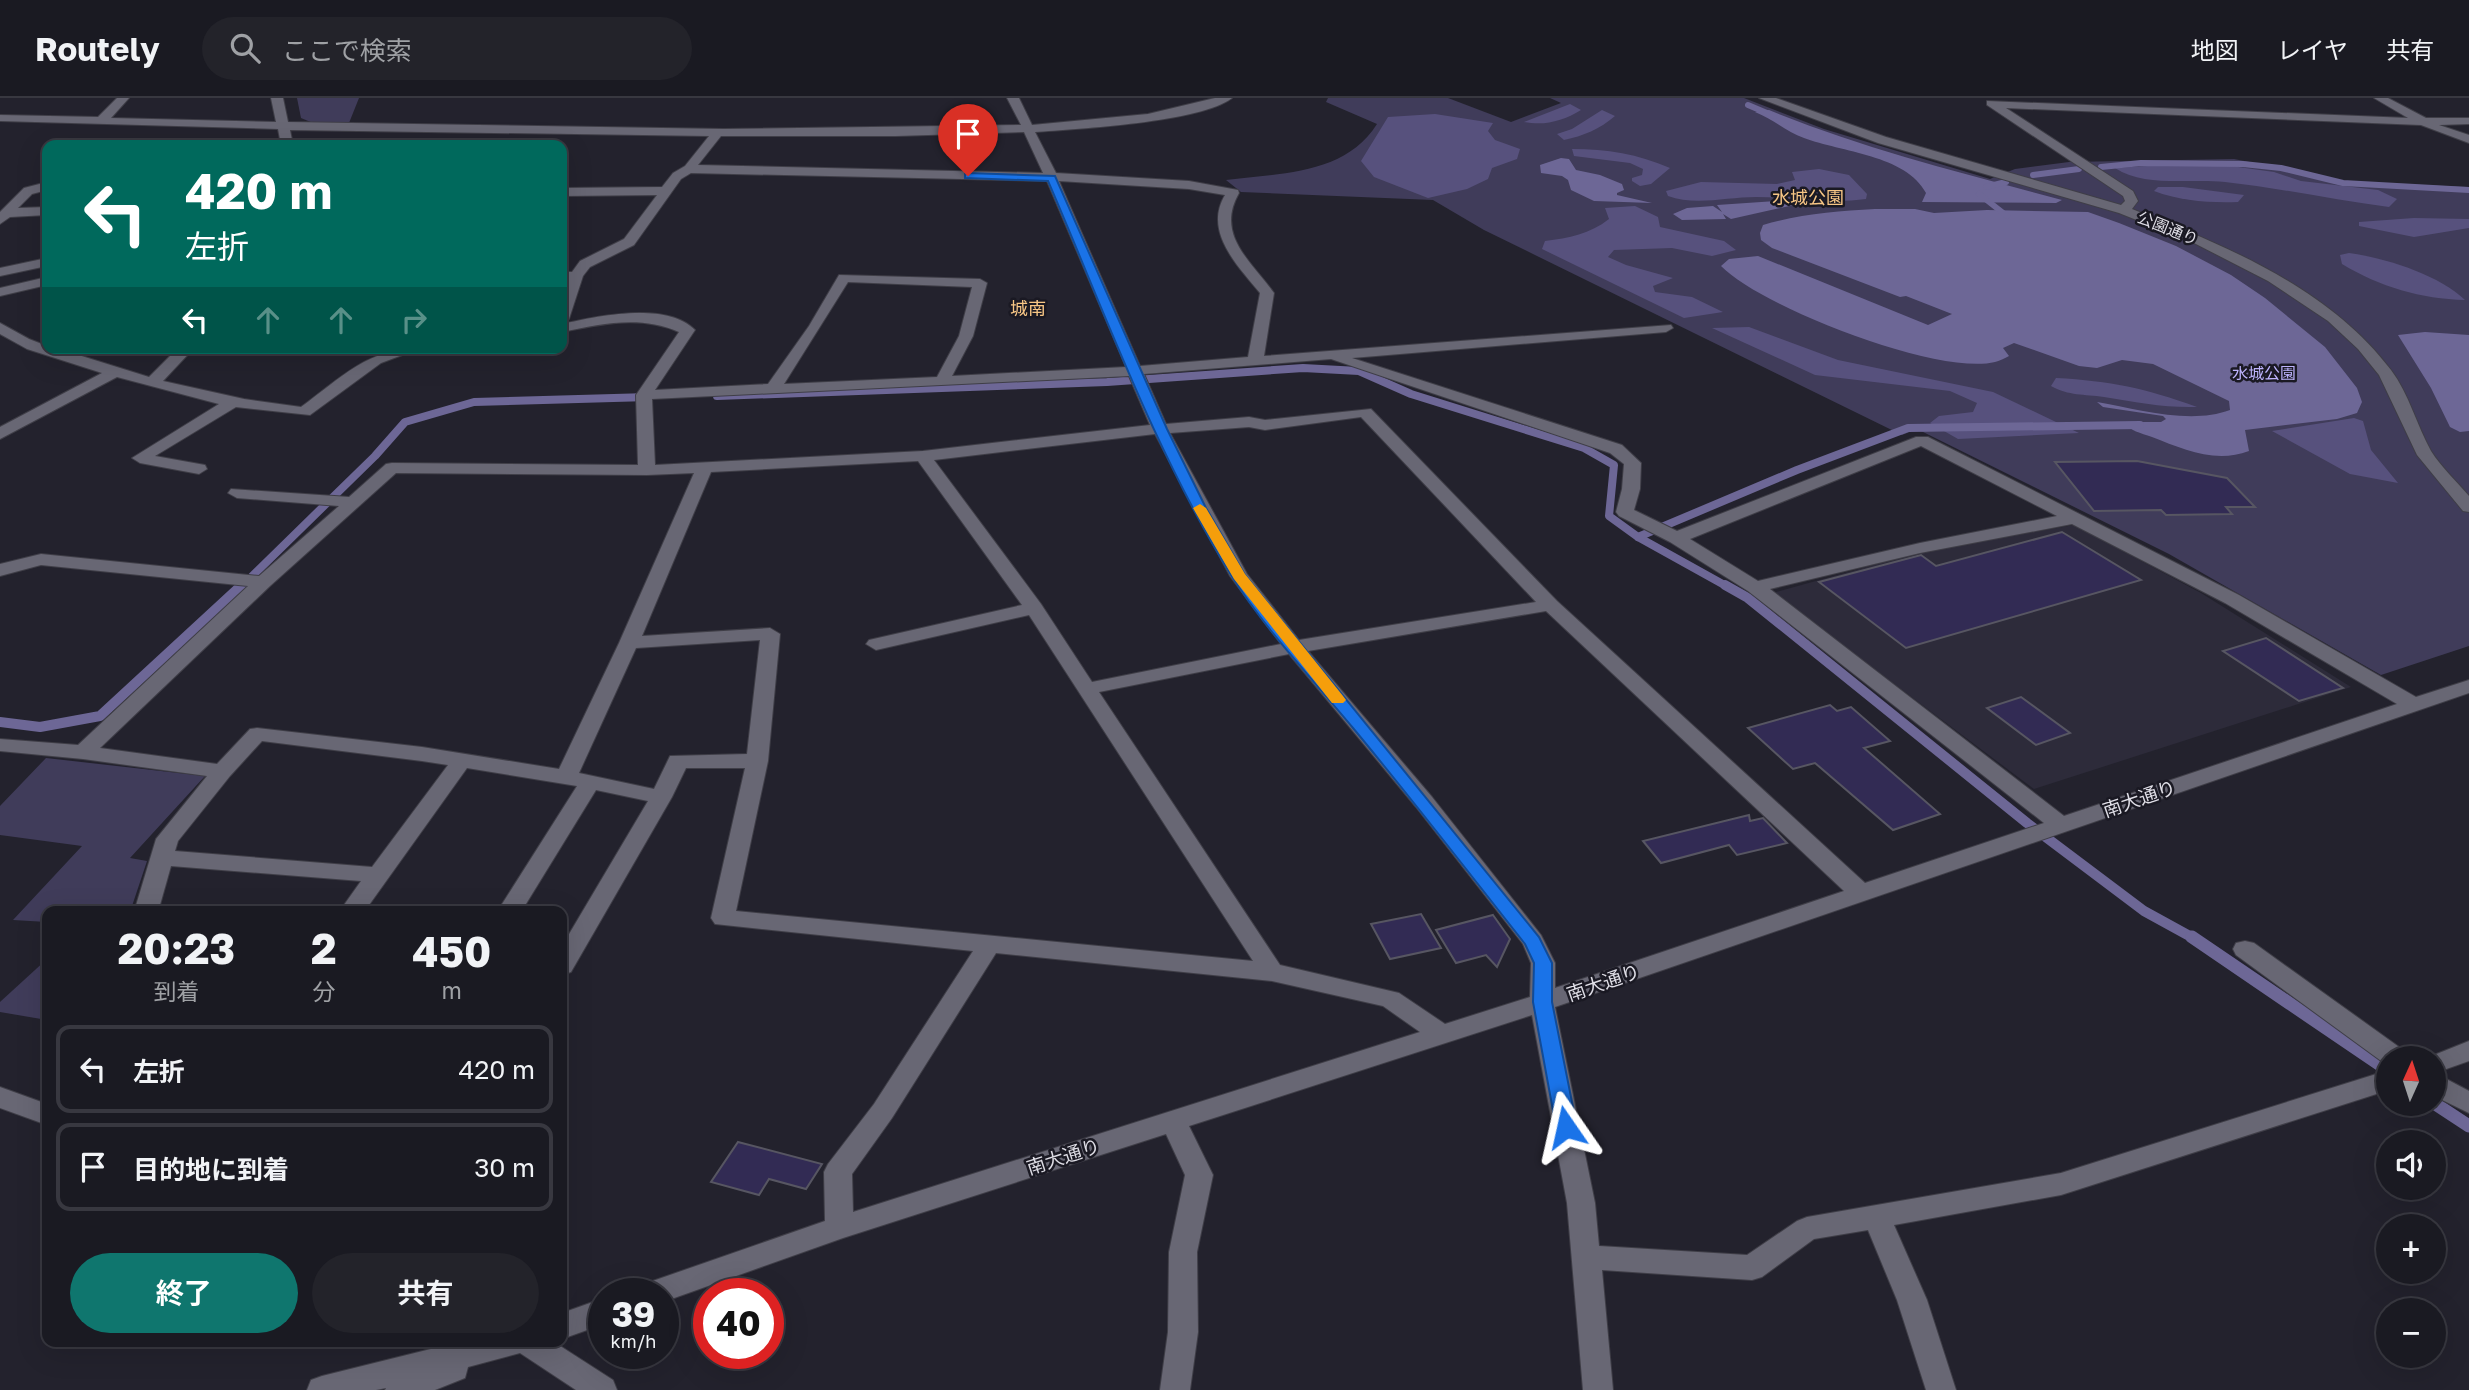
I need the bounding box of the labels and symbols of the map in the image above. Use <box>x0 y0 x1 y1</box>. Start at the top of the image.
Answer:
pin <box>938 104 998 176</box>
district label: 水城公園 <box>1772 186 1844 208</box>
street label: 公園通り <box>2135 207 2201 249</box>
district label: 城南 <box>1010 297 1046 319</box>
park label: 水城公園 <box>2232 363 2296 383</box>
street label: 南大通り <box>2099 775 2179 821</box>
street label: 南大通り <box>1563 959 1643 1005</box>
north arrow <box>2376 1046 2446 1116</box>
position arrow <box>1529 1090 1603 1164</box>
street label: 南大通り <box>1023 1133 1103 1179</box>
speed limit sign: 40 <box>693 1278 784 1369</box>

